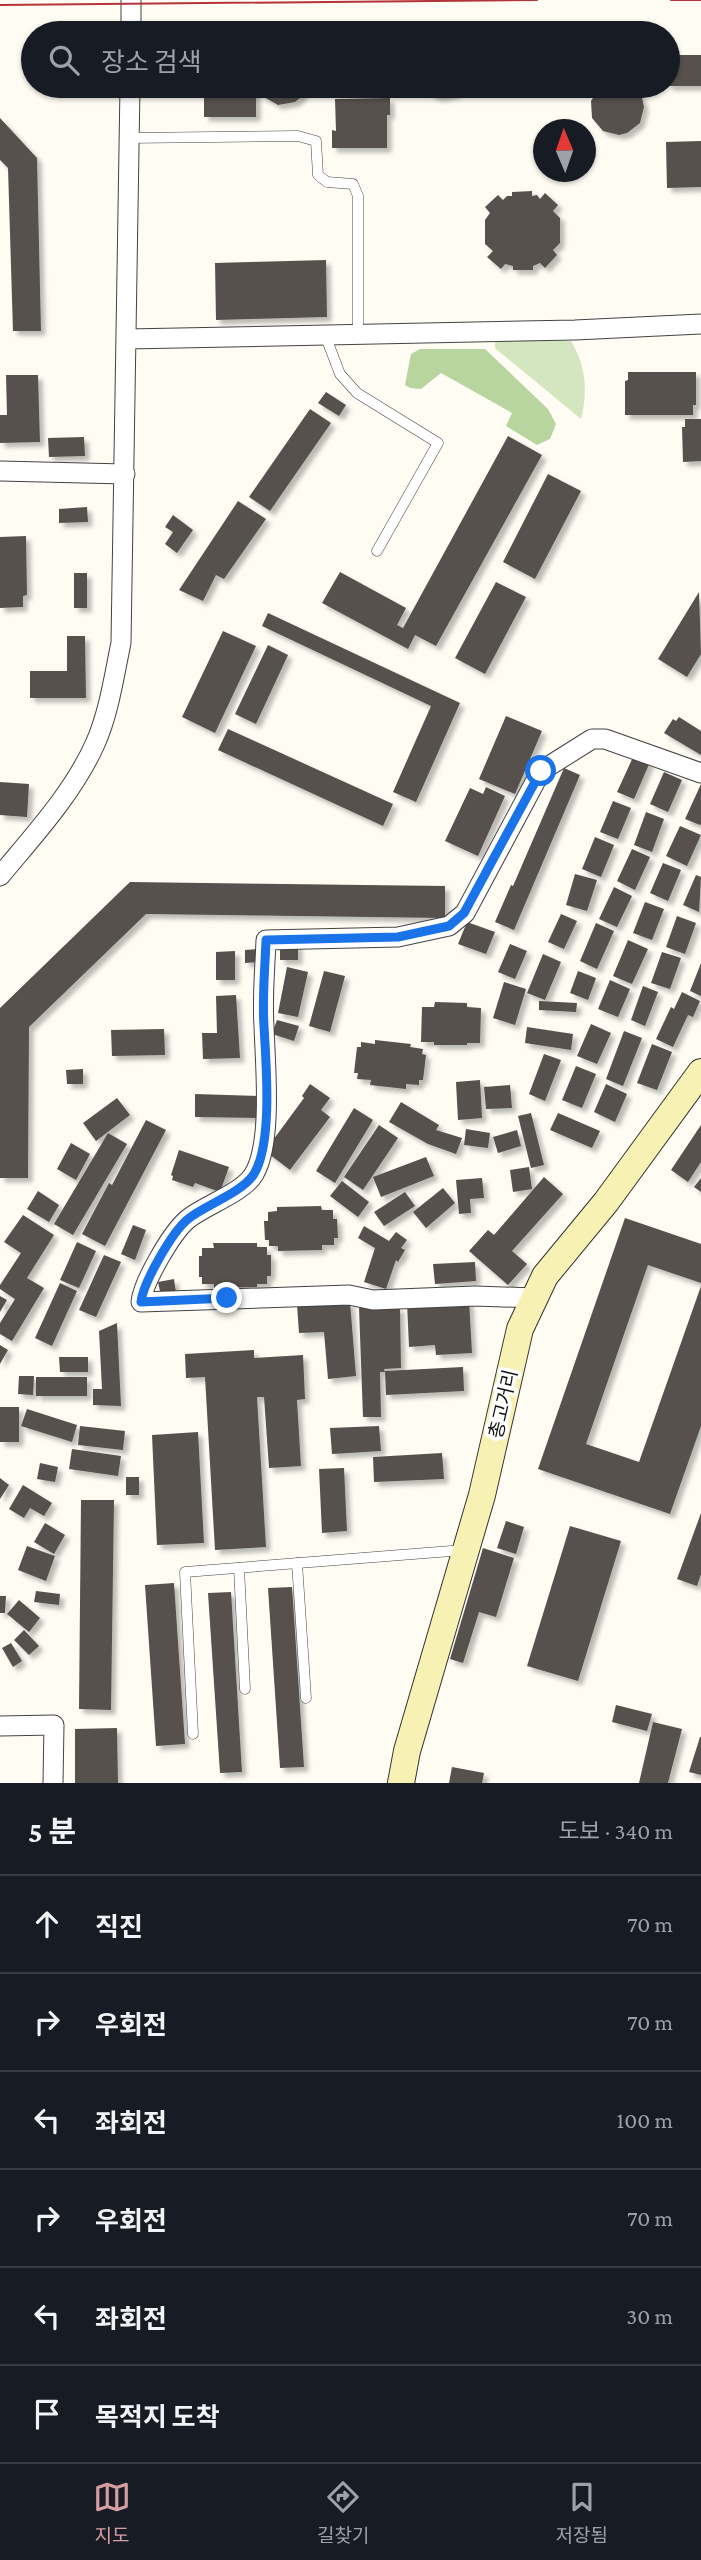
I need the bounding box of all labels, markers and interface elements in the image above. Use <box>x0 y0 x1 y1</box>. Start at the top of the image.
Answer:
search box <box>21 21 680 98</box>
icon: search <box>45 41 83 79</box>
text: 장소 검색 <box>101 48 202 77</box>
north arrow <box>533 119 596 182</box>
route start <box>525 755 556 786</box>
route end <box>211 1282 242 1313</box>
street label: 총고거리 <box>485 1368 521 1440</box>
text: 5 분 <box>28 1815 76 1848</box>
text: 도보 · 340 m <box>558 1818 673 1844</box>
icon: ahead <box>28 1905 66 1943</box>
text: 70 m <box>627 1911 673 1937</box>
text: 직진 <box>95 1913 143 1942</box>
icon: right <box>28 2003 66 2041</box>
text: 70 m <box>627 2009 673 2035</box>
text: 우회전 <box>95 2011 167 2040</box>
icon: left <box>28 2101 66 2139</box>
text: 100 m <box>617 2107 673 2133</box>
text: 좌회전 <box>95 2109 167 2138</box>
icon: right <box>28 2199 66 2237</box>
text: 70 m <box>627 2205 673 2231</box>
text: 우회전 <box>95 2207 167 2236</box>
icon: left <box>28 2297 66 2335</box>
text: 30 m <box>626 2303 673 2329</box>
text: 좌회전 <box>95 2305 167 2334</box>
icon: arrive <box>28 2395 66 2433</box>
text: 목적지 도착 <box>95 2403 220 2432</box>
tab: 지도 <box>93 2478 131 2547</box>
tab: 길찾기 <box>317 2478 370 2547</box>
tab: 저장됨 <box>556 2478 608 2547</box>

